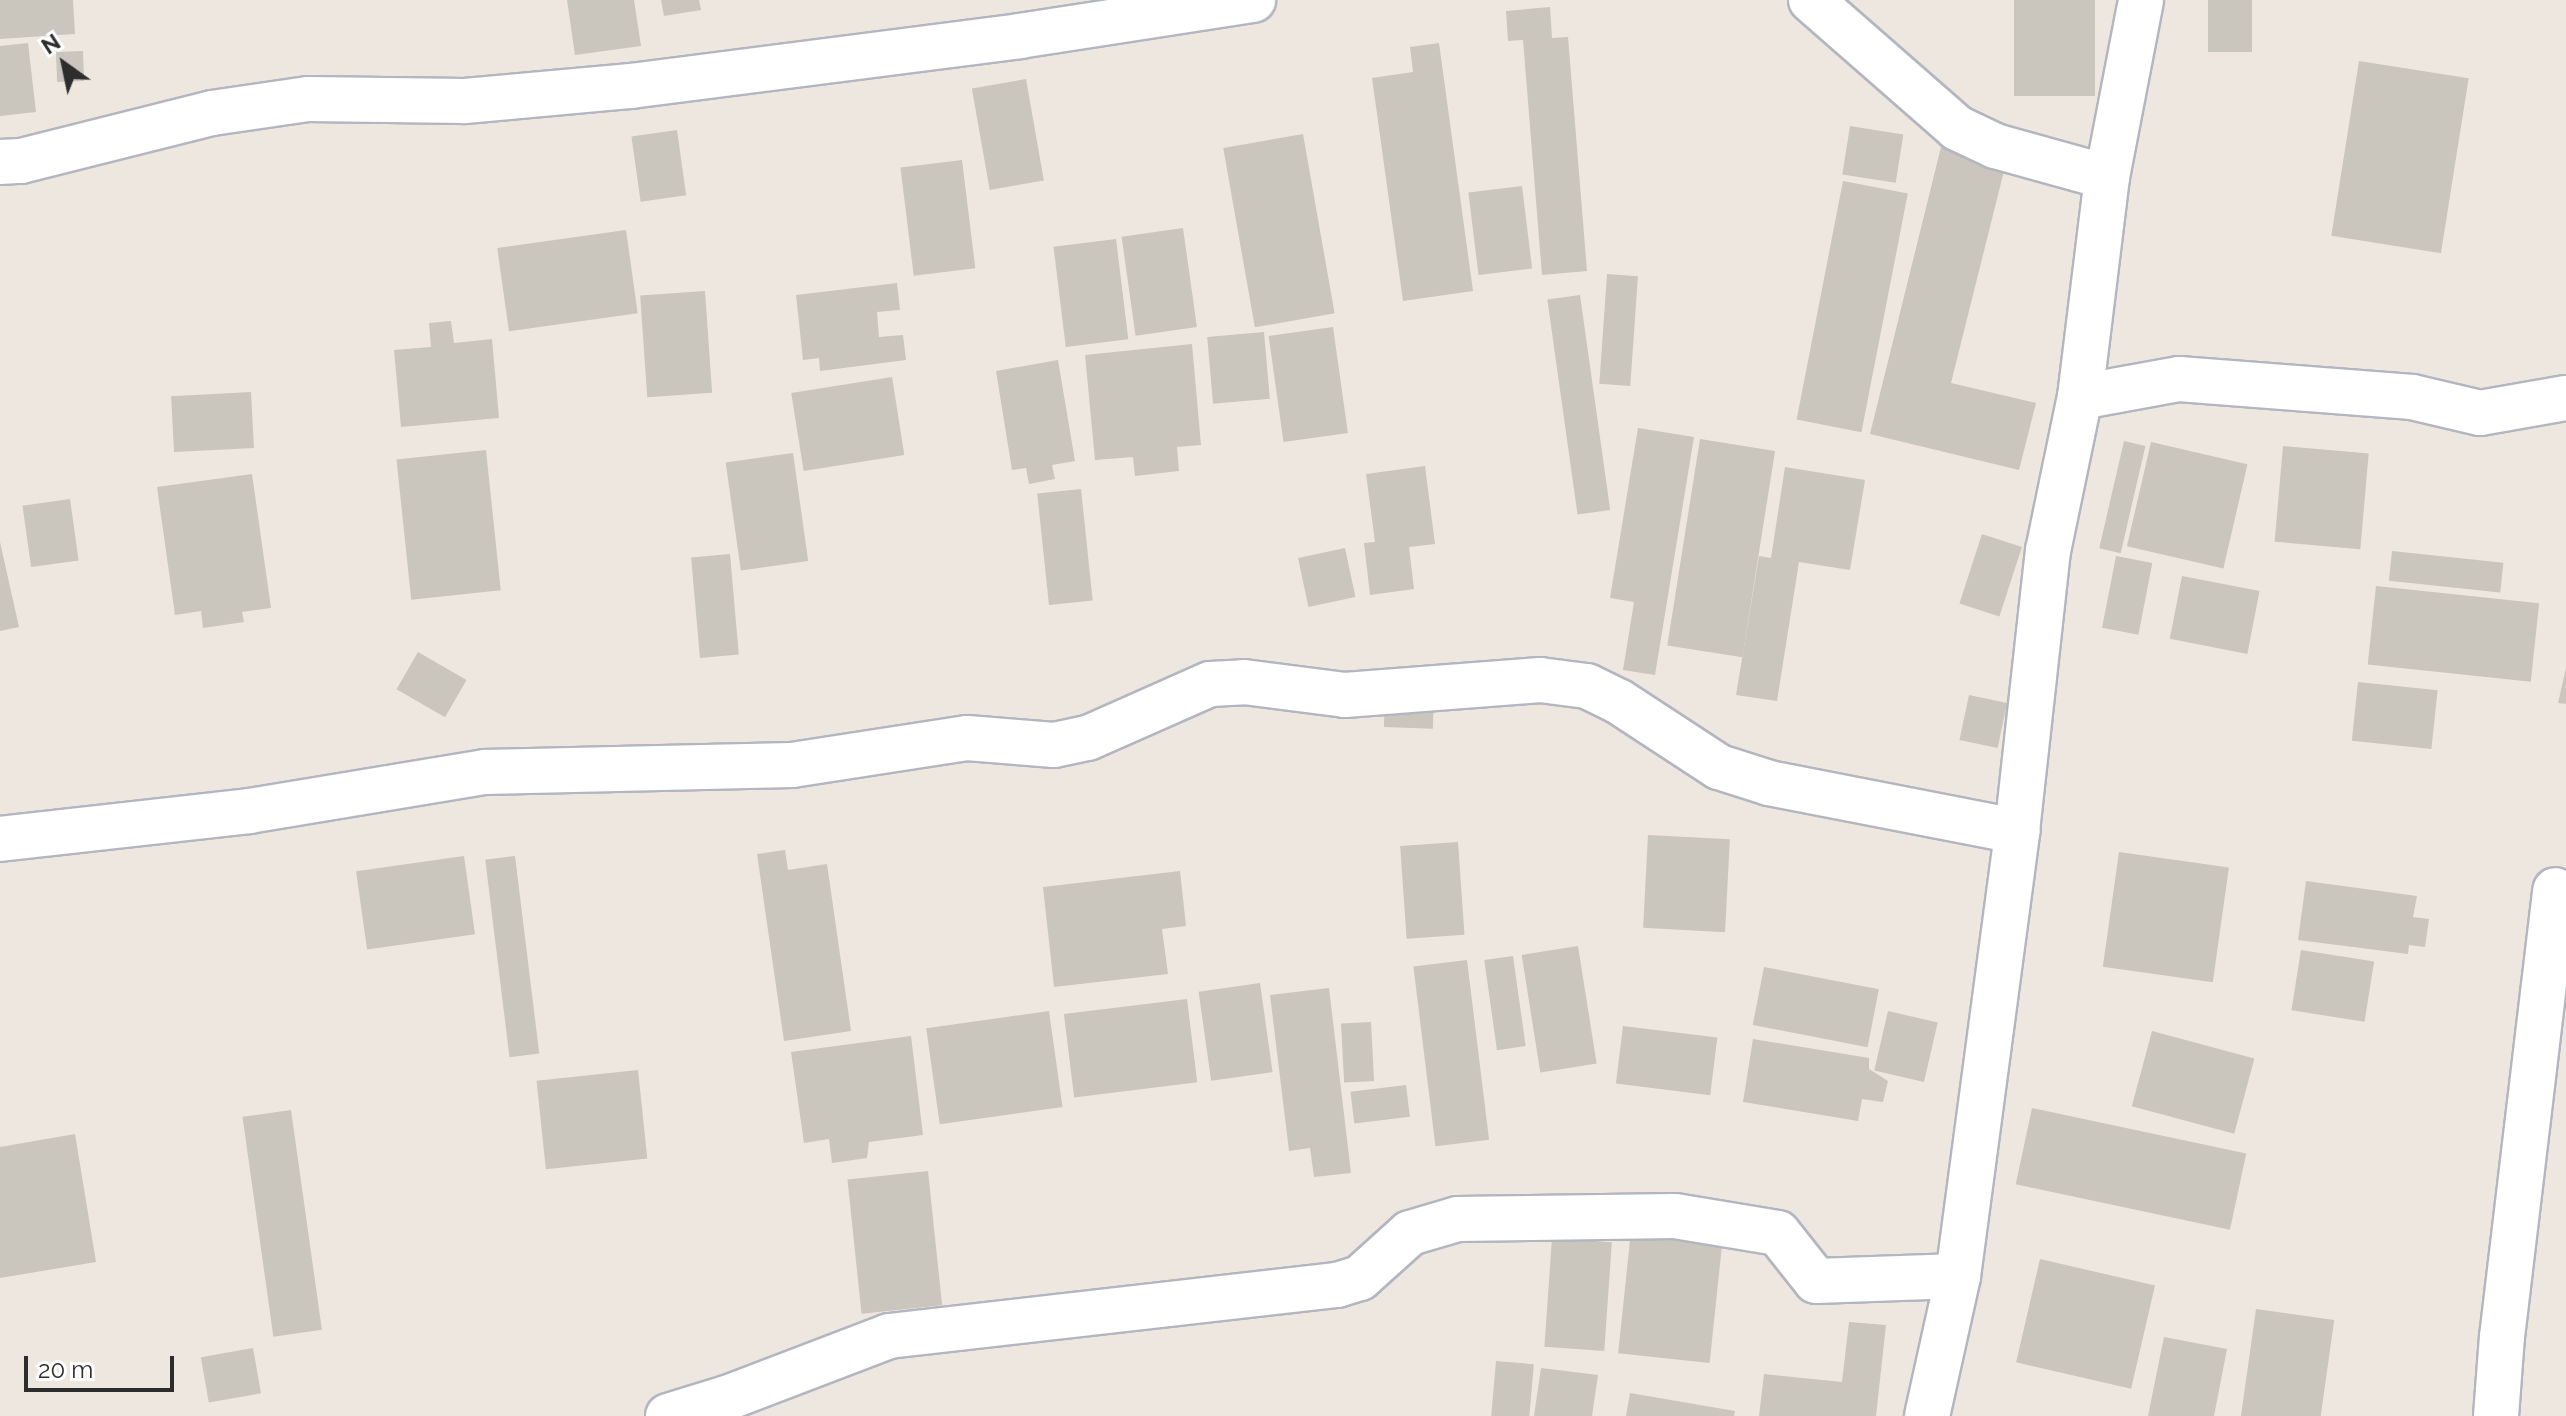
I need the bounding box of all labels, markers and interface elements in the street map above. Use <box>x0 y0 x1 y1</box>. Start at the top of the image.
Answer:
north arrow <box>24 24 104 104</box>
text: N <box>37 28 65 59</box>
scale bar <box>28 1340 178 1390</box>
text: 20 m <box>38 1355 93 1384</box>

